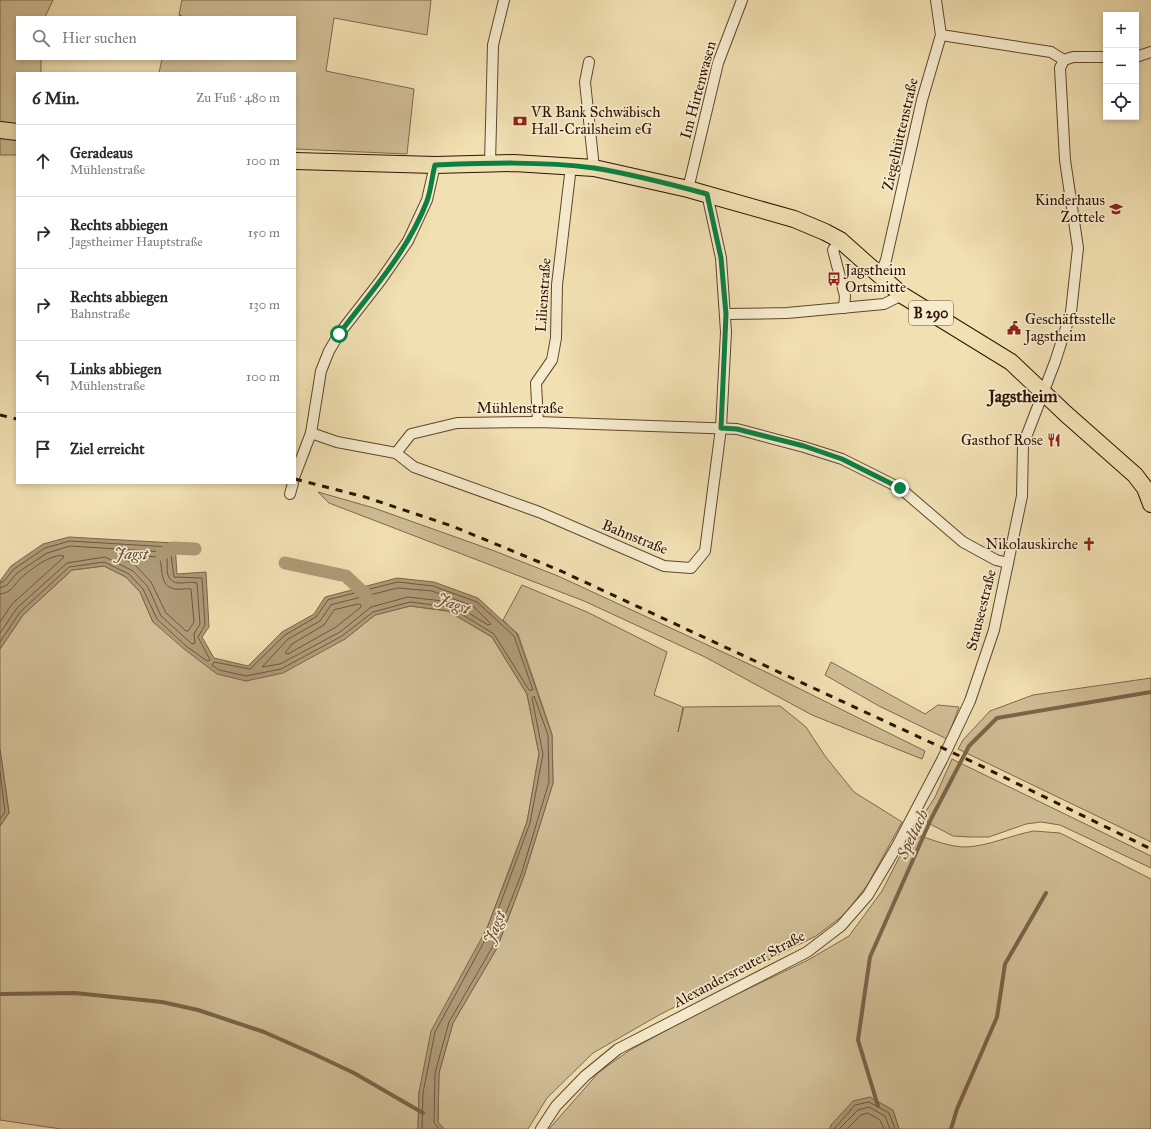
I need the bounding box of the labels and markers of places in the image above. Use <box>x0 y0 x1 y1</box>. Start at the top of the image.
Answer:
place label: VR Bank Schwäbisch Hall-Crailsheim eG <box>530 103 661 138</box>
bank icon: VR Bank Schwäbisch Hall-Crailsheim eG <box>512 113 528 129</box>
place label: Kinderhaus Zottele <box>1035 191 1105 226</box>
school or university icon: Kinderhaus Zottele <box>1108 201 1124 217</box>
place label: Jagstheim Ortsmitte <box>843 261 906 296</box>
bus stop icon: Jagstheim Ortsmitte <box>826 271 842 287</box>
place label: Geschäftsstelle Jagstheim <box>1023 310 1116 346</box>
public building icon: Geschäftsstelle Jagstheim <box>1006 320 1022 336</box>
place label: Gasthof Rose <box>961 431 1043 449</box>
restaurant icon: Gasthof Rose <box>1046 432 1062 448</box>
place label: Nikolauskirche <box>985 535 1078 553</box>
church icon: Nikolauskirche <box>1081 536 1097 552</box>

